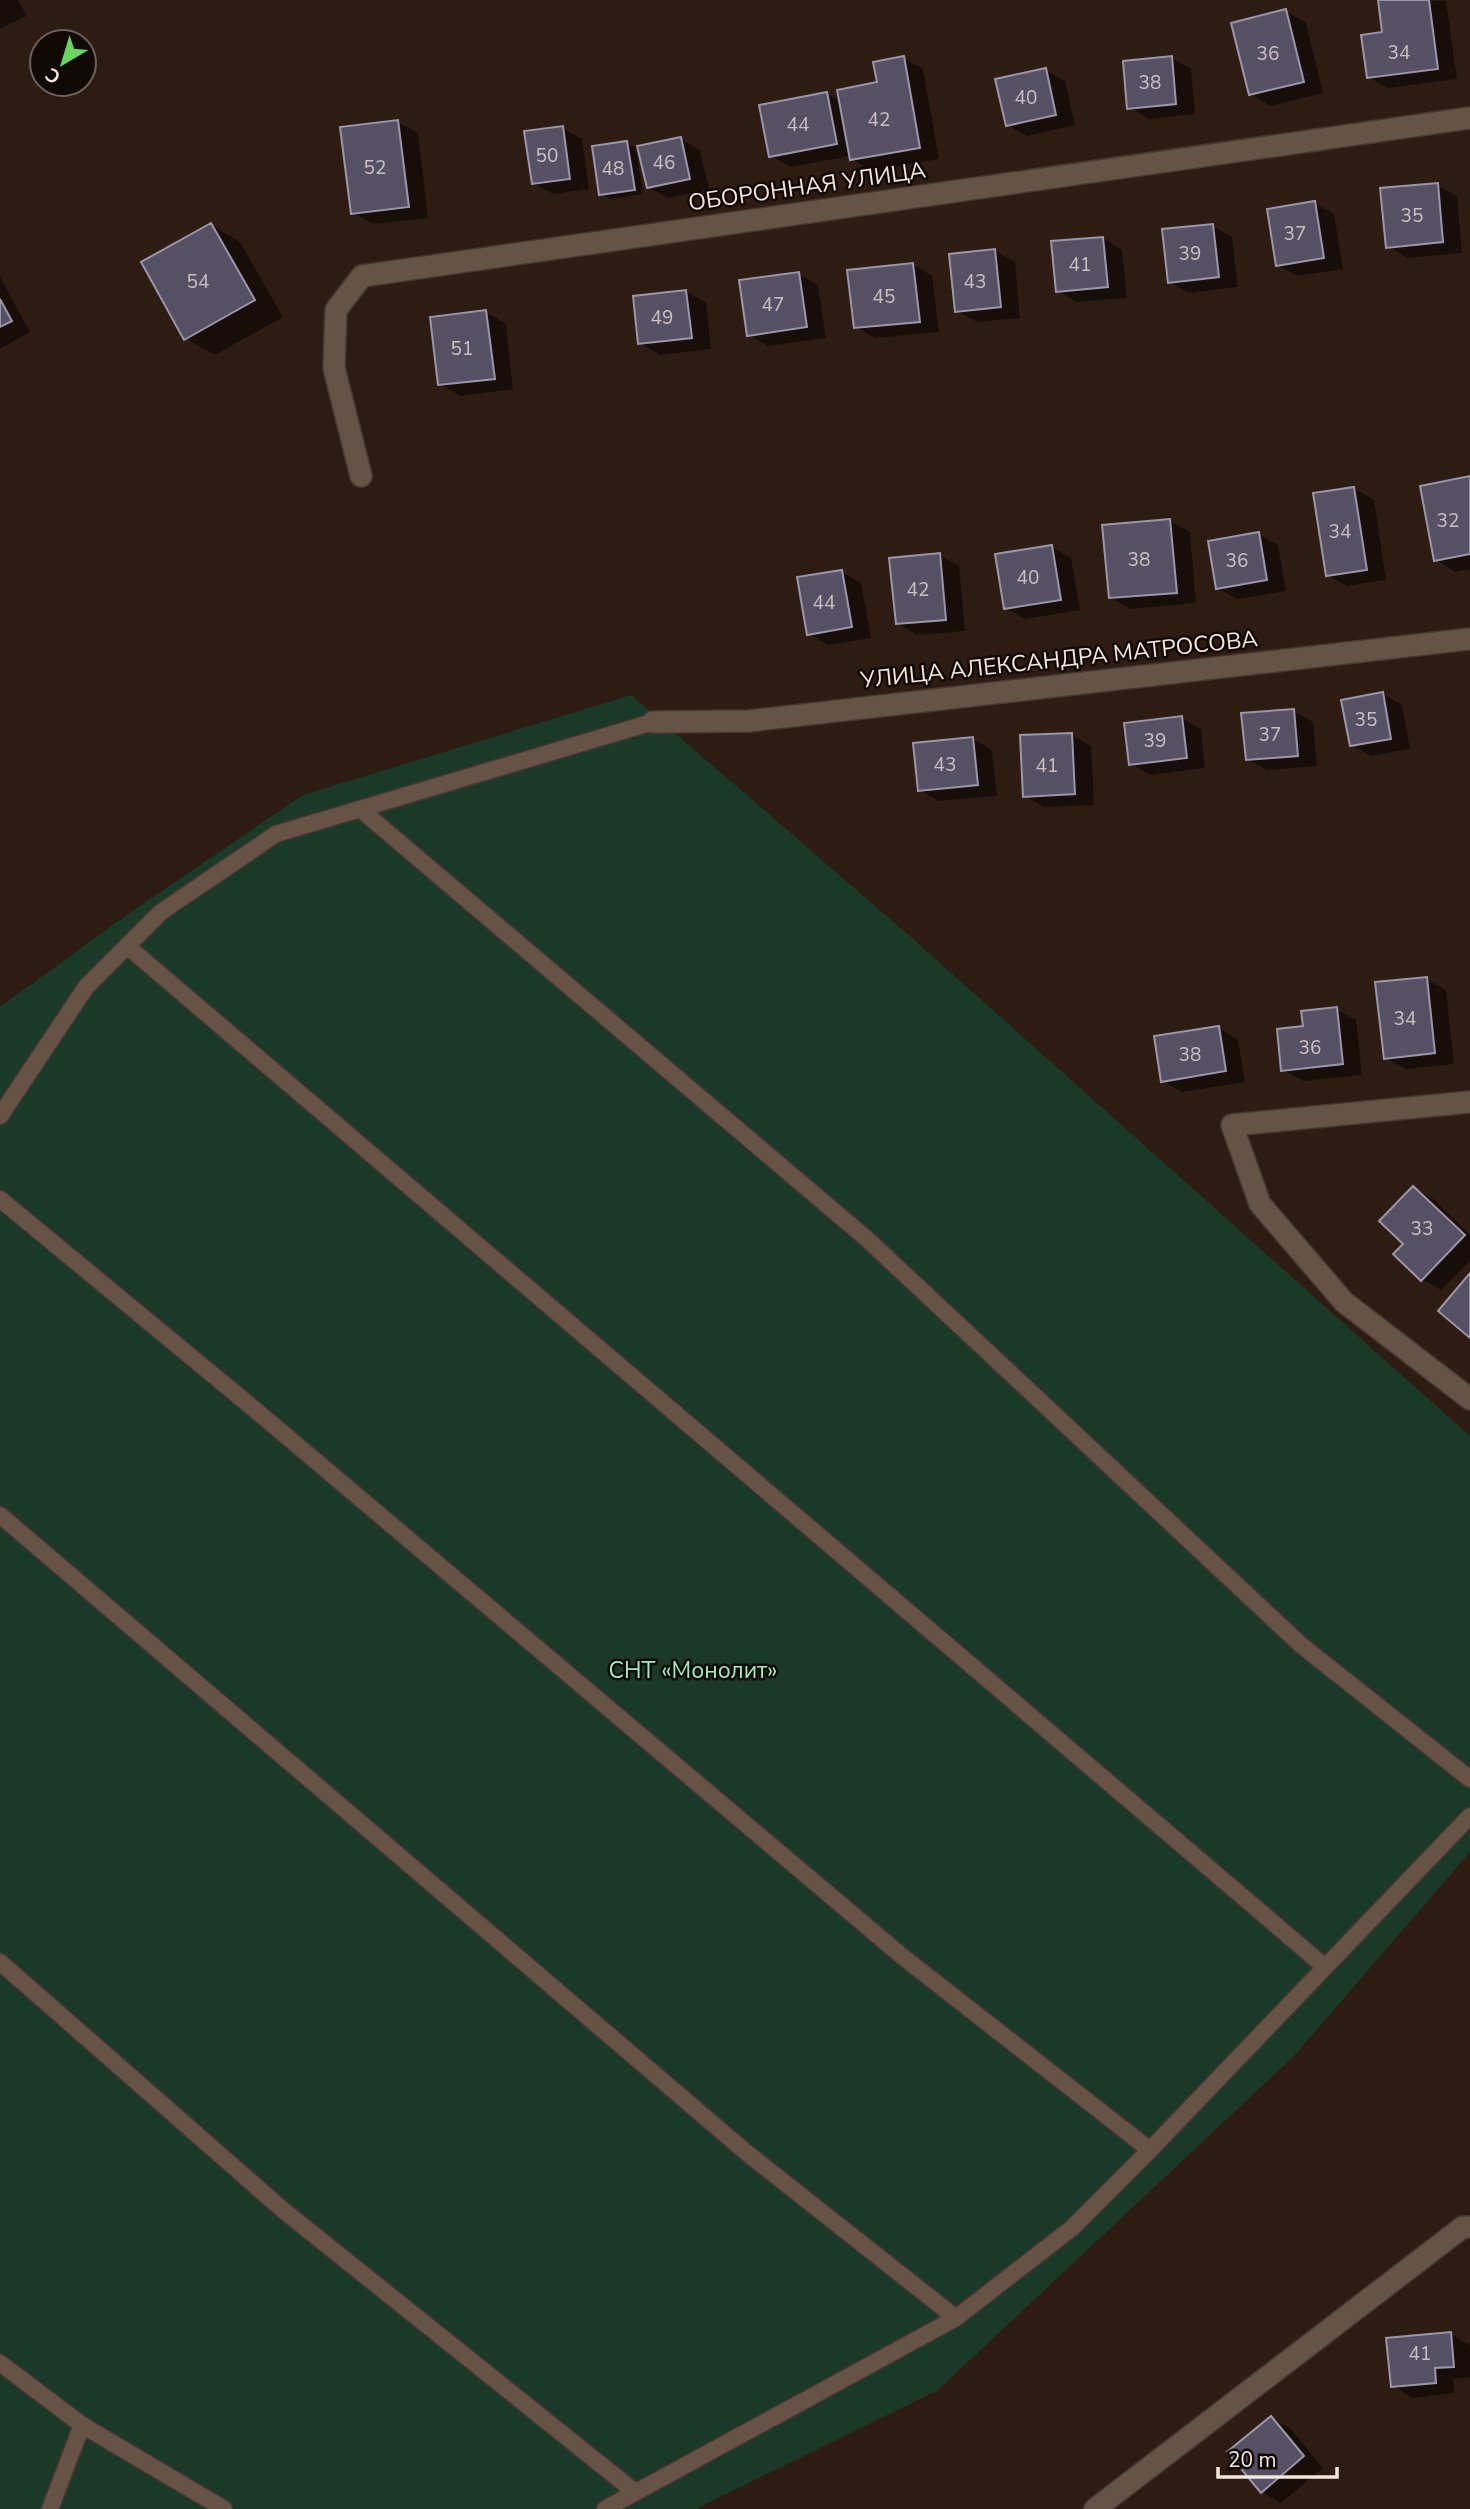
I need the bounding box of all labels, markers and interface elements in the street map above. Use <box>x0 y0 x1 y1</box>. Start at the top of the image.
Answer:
north arrow <box>28 28 98 98</box>
house number: 34 <box>1388 40 1410 66</box>
house number: 36 <box>1257 41 1279 67</box>
text: С <box>40 61 66 90</box>
house number: 38 <box>1139 70 1161 96</box>
house number: 40 <box>1015 85 1037 111</box>
house number: 42 <box>868 107 890 133</box>
house number: 44 <box>787 112 809 138</box>
house number: 50 <box>536 143 558 169</box>
house number: 46 <box>653 150 675 176</box>
street label: ОБОРОННАЯ УЛИЦА <box>686 154 928 218</box>
house number: 52 <box>364 155 386 181</box>
house number: 48 <box>602 156 624 182</box>
house number: 35 <box>1401 203 1423 229</box>
house number: 37 <box>1284 221 1306 247</box>
house number: 39 <box>1179 241 1201 267</box>
house number: 41 <box>1069 252 1091 278</box>
house number: 54 <box>187 269 209 295</box>
house number: 43 <box>964 269 986 295</box>
house number: 45 <box>873 284 895 310</box>
house number: 47 <box>762 292 784 318</box>
house number: 49 <box>651 305 673 331</box>
house number: 51 <box>451 336 473 362</box>
house number: 32 <box>1437 508 1459 534</box>
house number: 34 <box>1329 519 1351 545</box>
house number: 38 <box>1128 547 1150 573</box>
house number: 36 <box>1226 548 1248 574</box>
house number: 40 <box>1017 565 1039 591</box>
house number: 42 <box>907 577 929 603</box>
house number: 44 <box>813 590 835 616</box>
street label: УЛИЦА АЛЕКСАНДРА МАТРОСОВА <box>858 623 1260 696</box>
house number: 35 <box>1355 707 1377 733</box>
house number: 37 <box>1259 722 1281 748</box>
house number: 39 <box>1144 728 1166 754</box>
house number: 43 <box>934 752 956 778</box>
house number: 41 <box>1036 753 1058 779</box>
house number: 34 <box>1394 1006 1416 1032</box>
house number: 36 <box>1299 1035 1321 1061</box>
house number: 38 <box>1179 1042 1201 1068</box>
house number: 33 <box>1411 1216 1433 1242</box>
park label: СНТ «Монолит» <box>609 1655 777 1686</box>
house number: 41 <box>1409 2341 1431 2367</box>
scale bar <box>1218 2436 1337 2480</box>
text: 20 m <box>1228 2446 1277 2474</box>

